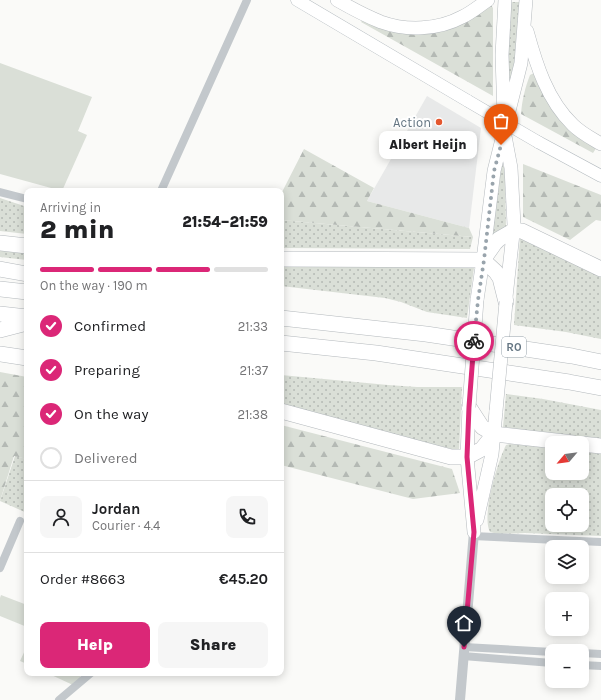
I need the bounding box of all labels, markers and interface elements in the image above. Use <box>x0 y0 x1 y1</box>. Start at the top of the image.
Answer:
pin <box>484 104 518 145</box>
icon: bag <box>490 110 512 132</box>
place label: Action <box>393 115 431 130</box>
marker: Action <box>434 117 444 127</box>
callout: Albert Heijn <box>379 131 477 159</box>
text: Albert Heijn <box>389 137 467 152</box>
text: Arriving in <box>40 200 101 215</box>
text: 21:54–21:59 <box>182 213 268 231</box>
text: 2 min <box>40 214 115 245</box>
text: On the way · 190 m <box>40 278 148 293</box>
icon: check <box>40 315 62 337</box>
text: Confirmed <box>74 317 146 335</box>
text: 21:33 <box>238 319 268 334</box>
courier <box>454 321 494 361</box>
icon: bike <box>463 330 485 352</box>
road number: R0 <box>502 337 526 357</box>
icon: check <box>40 359 62 381</box>
text: Preparing <box>74 361 140 379</box>
text: 21:37 <box>239 363 268 378</box>
icon: check <box>40 403 62 425</box>
text: On the way <box>74 405 148 423</box>
text: 21:38 <box>238 407 268 422</box>
north arrow <box>545 436 589 480</box>
map controls <box>545 436 589 688</box>
text: Delivered <box>74 449 138 467</box>
button: locate <box>545 488 589 532</box>
button: person <box>40 496 82 538</box>
button: phone <box>226 496 268 538</box>
text: Jordan <box>92 500 140 518</box>
text: Courier · 4.4 <box>92 518 160 533</box>
button: layers <box>545 540 589 584</box>
text: Order #8663 <box>40 570 125 588</box>
text: €45.20 <box>219 570 268 588</box>
button: + <box>545 592 589 636</box>
pin <box>447 606 481 647</box>
icon: home <box>453 612 475 634</box>
button: Help <box>40 622 150 668</box>
button: Share <box>158 622 268 668</box>
button: − <box>545 644 589 688</box>

